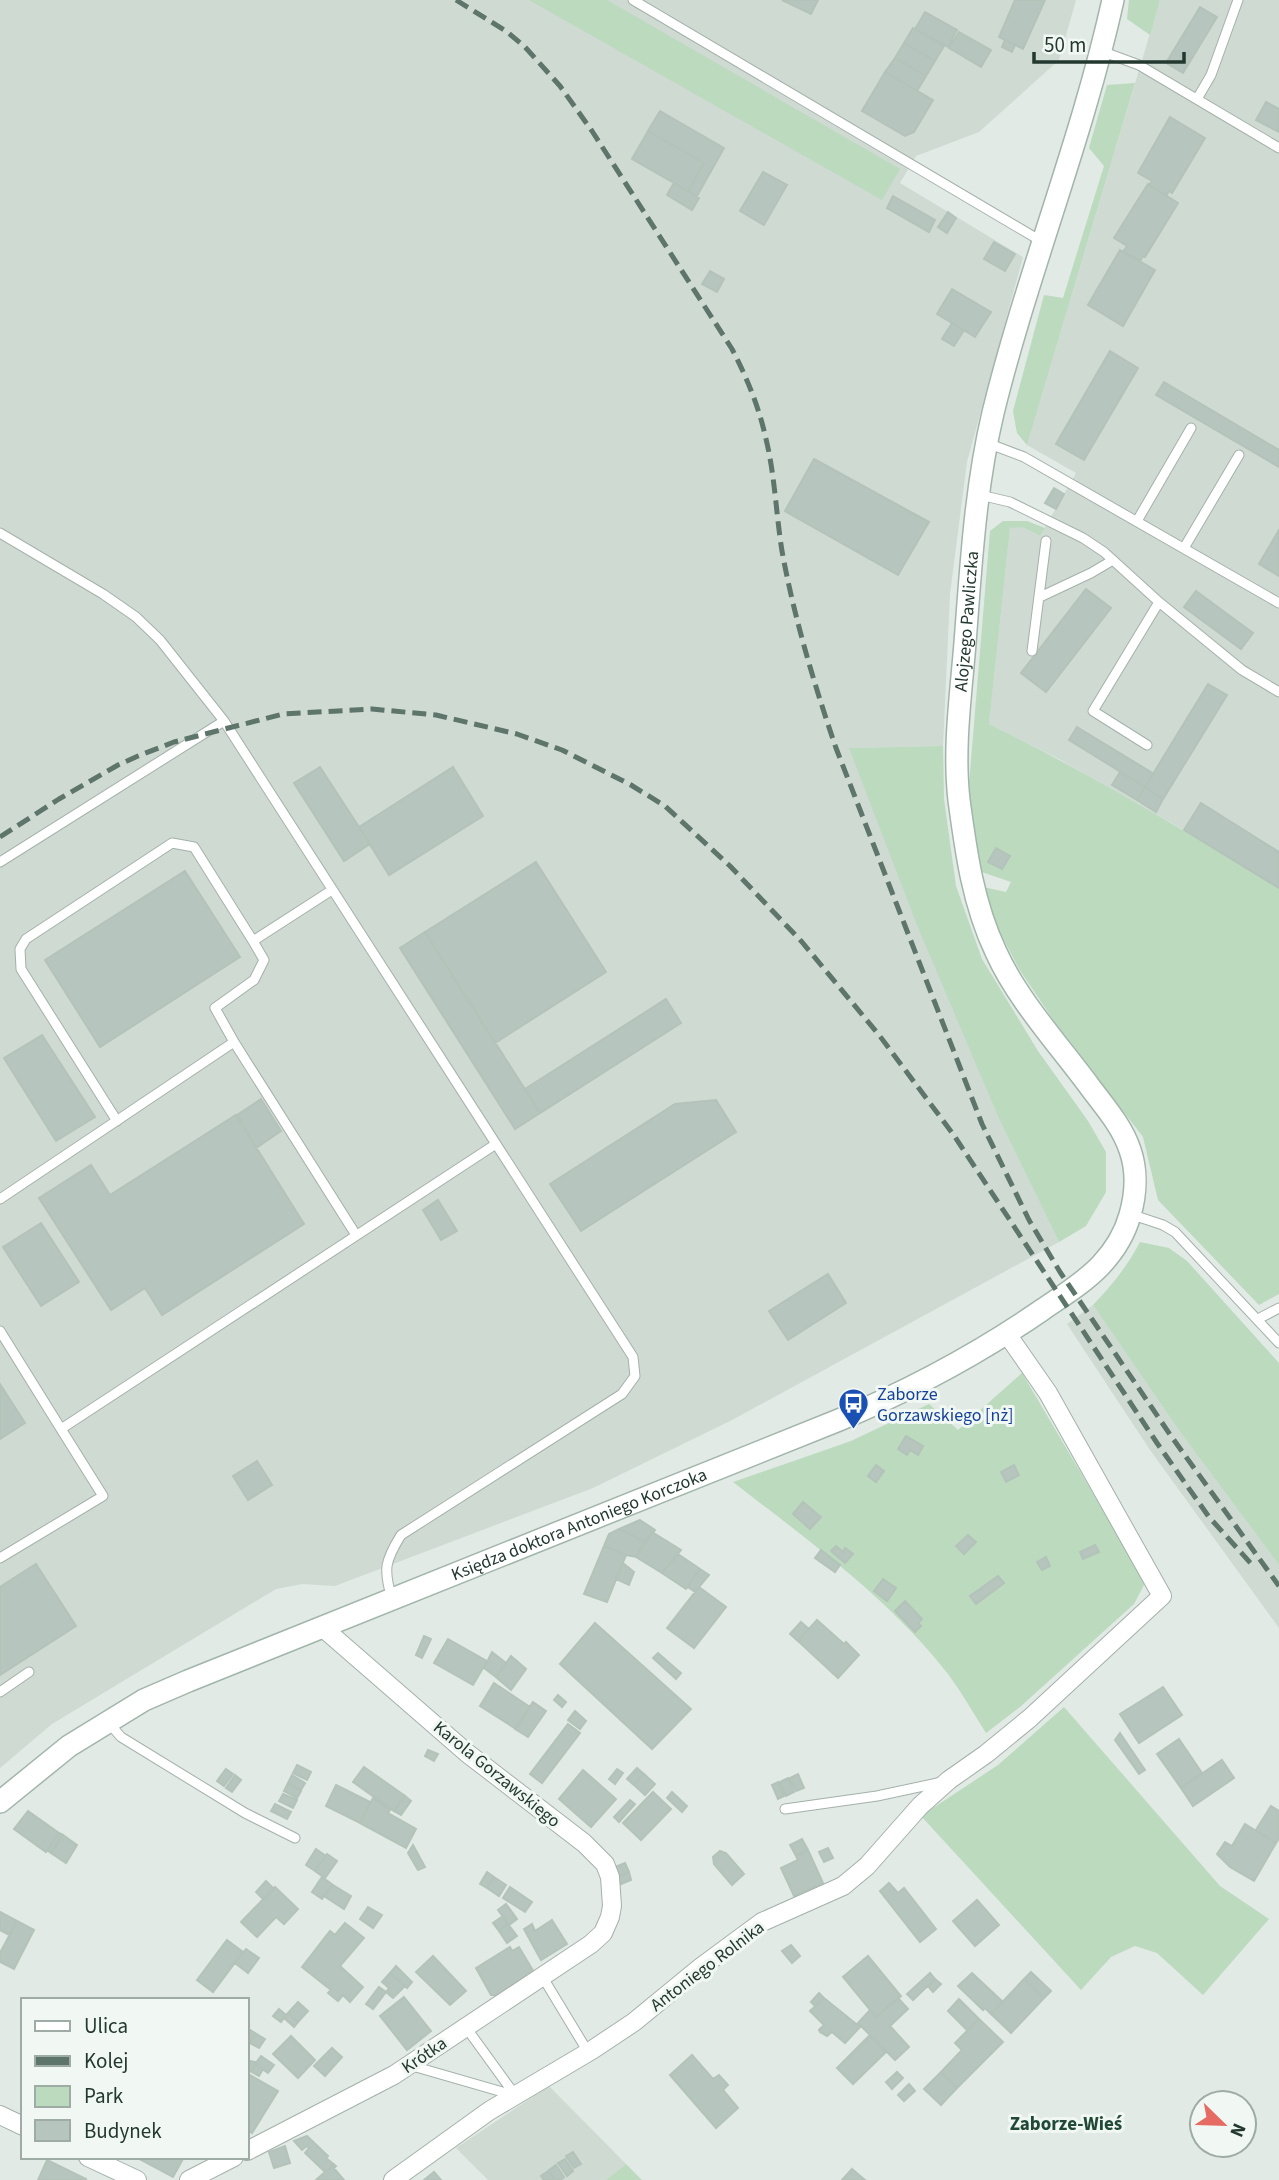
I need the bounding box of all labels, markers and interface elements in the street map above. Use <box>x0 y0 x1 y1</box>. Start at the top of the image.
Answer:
scale bar <box>1034 21 1184 65</box>
text: 50 m <box>1044 30 1086 60</box>
street label: Alojzego Pawliczka <box>949 550 985 693</box>
place label: Zaborze Gorzawskiego [nż] <box>877 1382 1014 1428</box>
bus stop icon: Zaborze Gorzawskiego [nż] <box>837 1387 871 1431</box>
street label: Księdza doktora Antoniego Korczoka <box>448 1462 711 1587</box>
street label: Karola Gorzawskiego <box>428 1715 566 1834</box>
street label: Antoniego Rolnika <box>645 1915 769 2018</box>
legend <box>21 1998 248 2159</box>
text: Ulica <box>84 2011 128 2041</box>
street label: Krótka <box>397 2031 452 2080</box>
text: Kolej <box>84 2046 128 2076</box>
text: Park <box>84 2081 124 2111</box>
north arrow <box>1188 2089 1258 2159</box>
district label: Zaborze-Wieś <box>1010 2111 1123 2138</box>
text: Budynek <box>84 2116 162 2146</box>
text: N <box>1222 2119 1252 2141</box>

